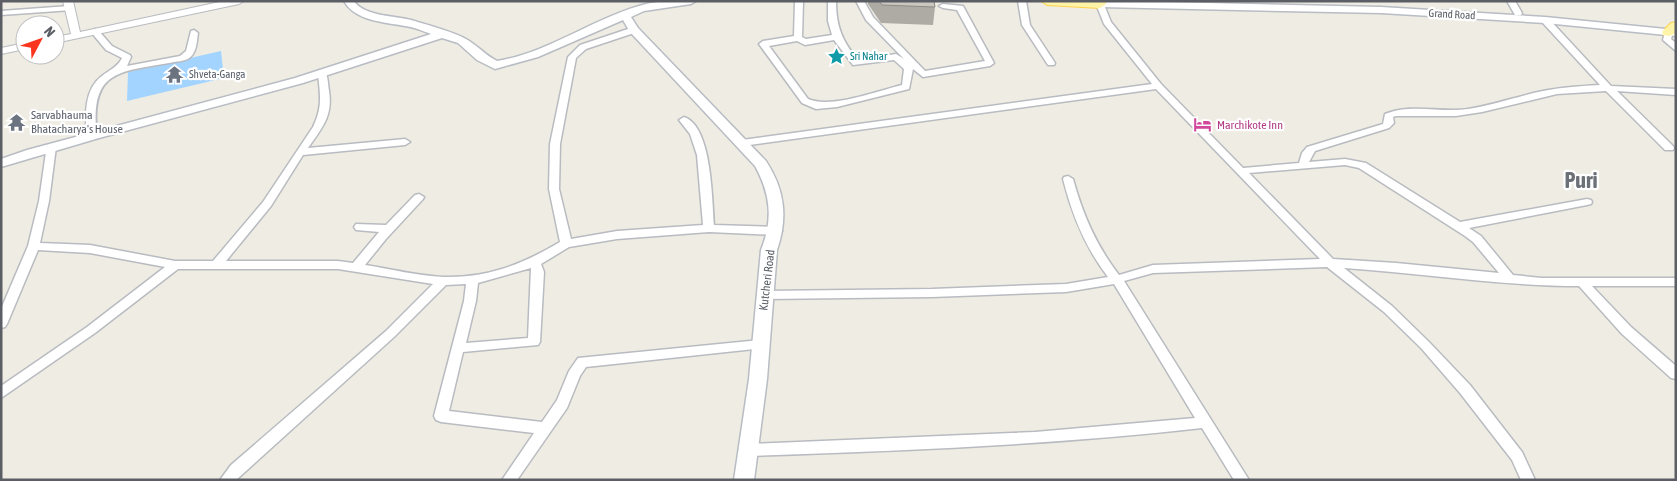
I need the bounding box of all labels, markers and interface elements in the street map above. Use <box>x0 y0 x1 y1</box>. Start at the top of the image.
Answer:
street label: Grand Road <box>1428 7 1476 21</box>
north arrow <box>15 15 65 65</box>
text: N <box>41 23 59 40</box>
place icon: Sri Nahar <box>826 46 846 66</box>
place label: Sri Nahar <box>850 50 888 62</box>
temple icon: Shveta-Ganga <box>165 64 185 84</box>
place label: Shveta-Ganga <box>189 68 245 80</box>
place label: Sarvabhauma Bhatacharya's House <box>31 108 123 136</box>
temple icon: Sarvabhauma Bhatacharya's House <box>7 112 27 132</box>
hotel icon: Marchikote Inn <box>1193 115 1213 135</box>
place label: Marchikote Inn <box>1217 118 1283 132</box>
district label: Puri <box>1565 167 1597 193</box>
street label: Kutcheri Road <box>756 249 778 311</box>

